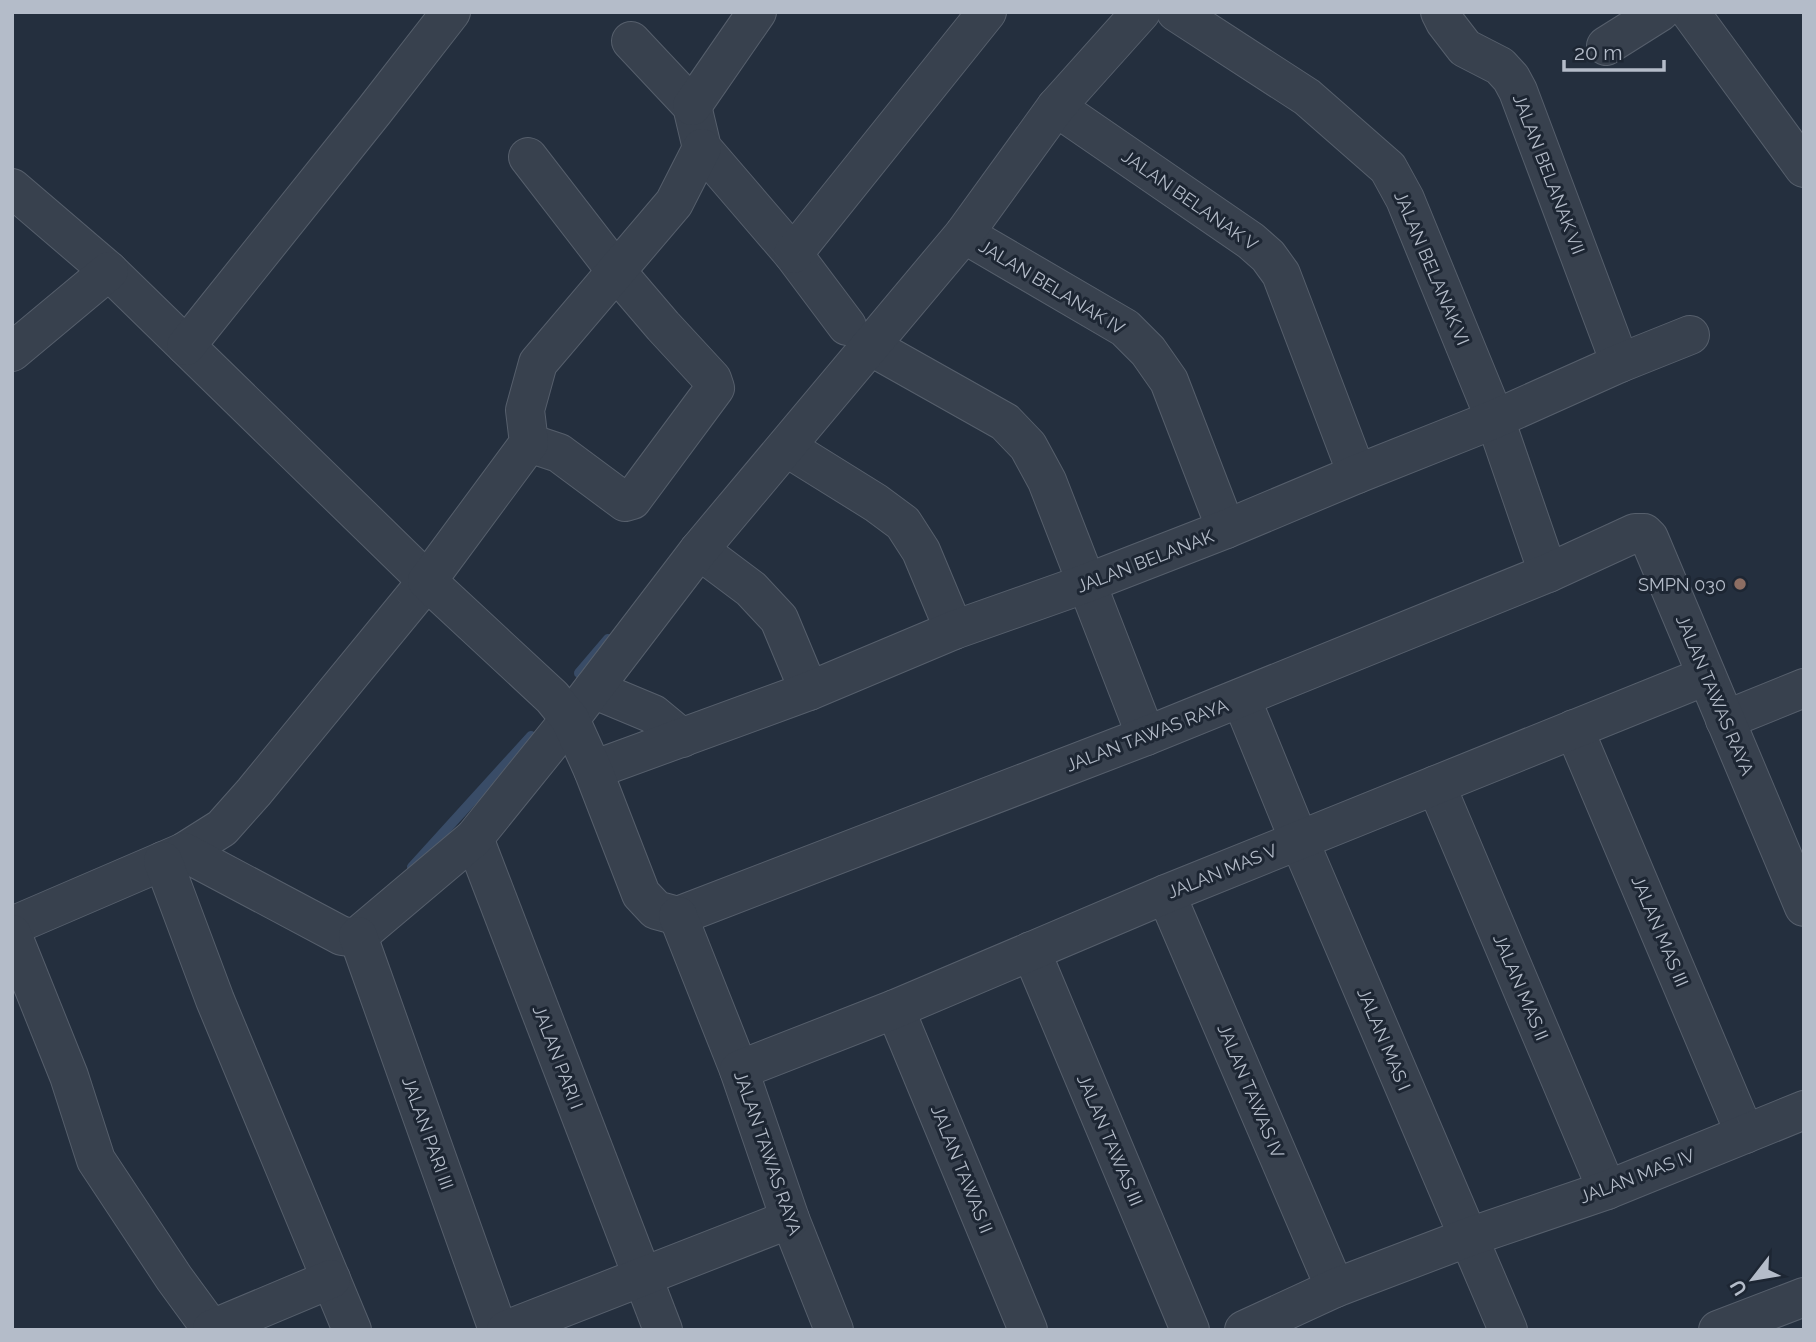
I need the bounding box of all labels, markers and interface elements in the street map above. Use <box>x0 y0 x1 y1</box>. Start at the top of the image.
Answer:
scale bar <box>1564 28 1664 72</box>
text: 20 m <box>1574 40 1622 65</box>
street label: JALAN BELANAK VII <box>1509 91 1589 257</box>
street label: JALAN BELANAK V <box>1118 145 1262 255</box>
street label: JALAN BELANAK VI <box>1390 188 1474 348</box>
street label: JALAN BELANAK IV <box>975 235 1129 339</box>
street label: JALAN BELANAK <box>1074 525 1217 597</box>
place label: SMPN 030 <box>1638 574 1726 595</box>
marker: SMPN 030 <box>1732 576 1748 592</box>
street label: JALAN TAWAS RAYA <box>1672 612 1758 778</box>
street label: JALAN TAWAS RAYA <box>1063 694 1231 776</box>
street label: JALAN MAS V <box>1164 839 1280 903</box>
street label: JALAN MAS III <box>1627 872 1693 990</box>
street label: JALAN MAS II <box>1489 930 1553 1044</box>
street label: JALAN MAS I <box>1353 985 1415 1093</box>
street label: JALAN PARI I <box>529 1002 587 1112</box>
street label: JALAN TAWAS IV <box>1213 1021 1289 1161</box>
street label: JALAN TAWAS RAYA <box>730 1068 806 1238</box>
street label: JALAN TAWAS III <box>1073 1071 1147 1209</box>
street label: JALAN PARI III <box>398 1074 458 1192</box>
street label: JALAN TAWAS II <box>927 1102 997 1236</box>
street label: JALAN MAS IV <box>1576 1144 1698 1208</box>
north arrow <box>1718 1244 1788 1314</box>
text: U <box>1725 1276 1752 1300</box>

